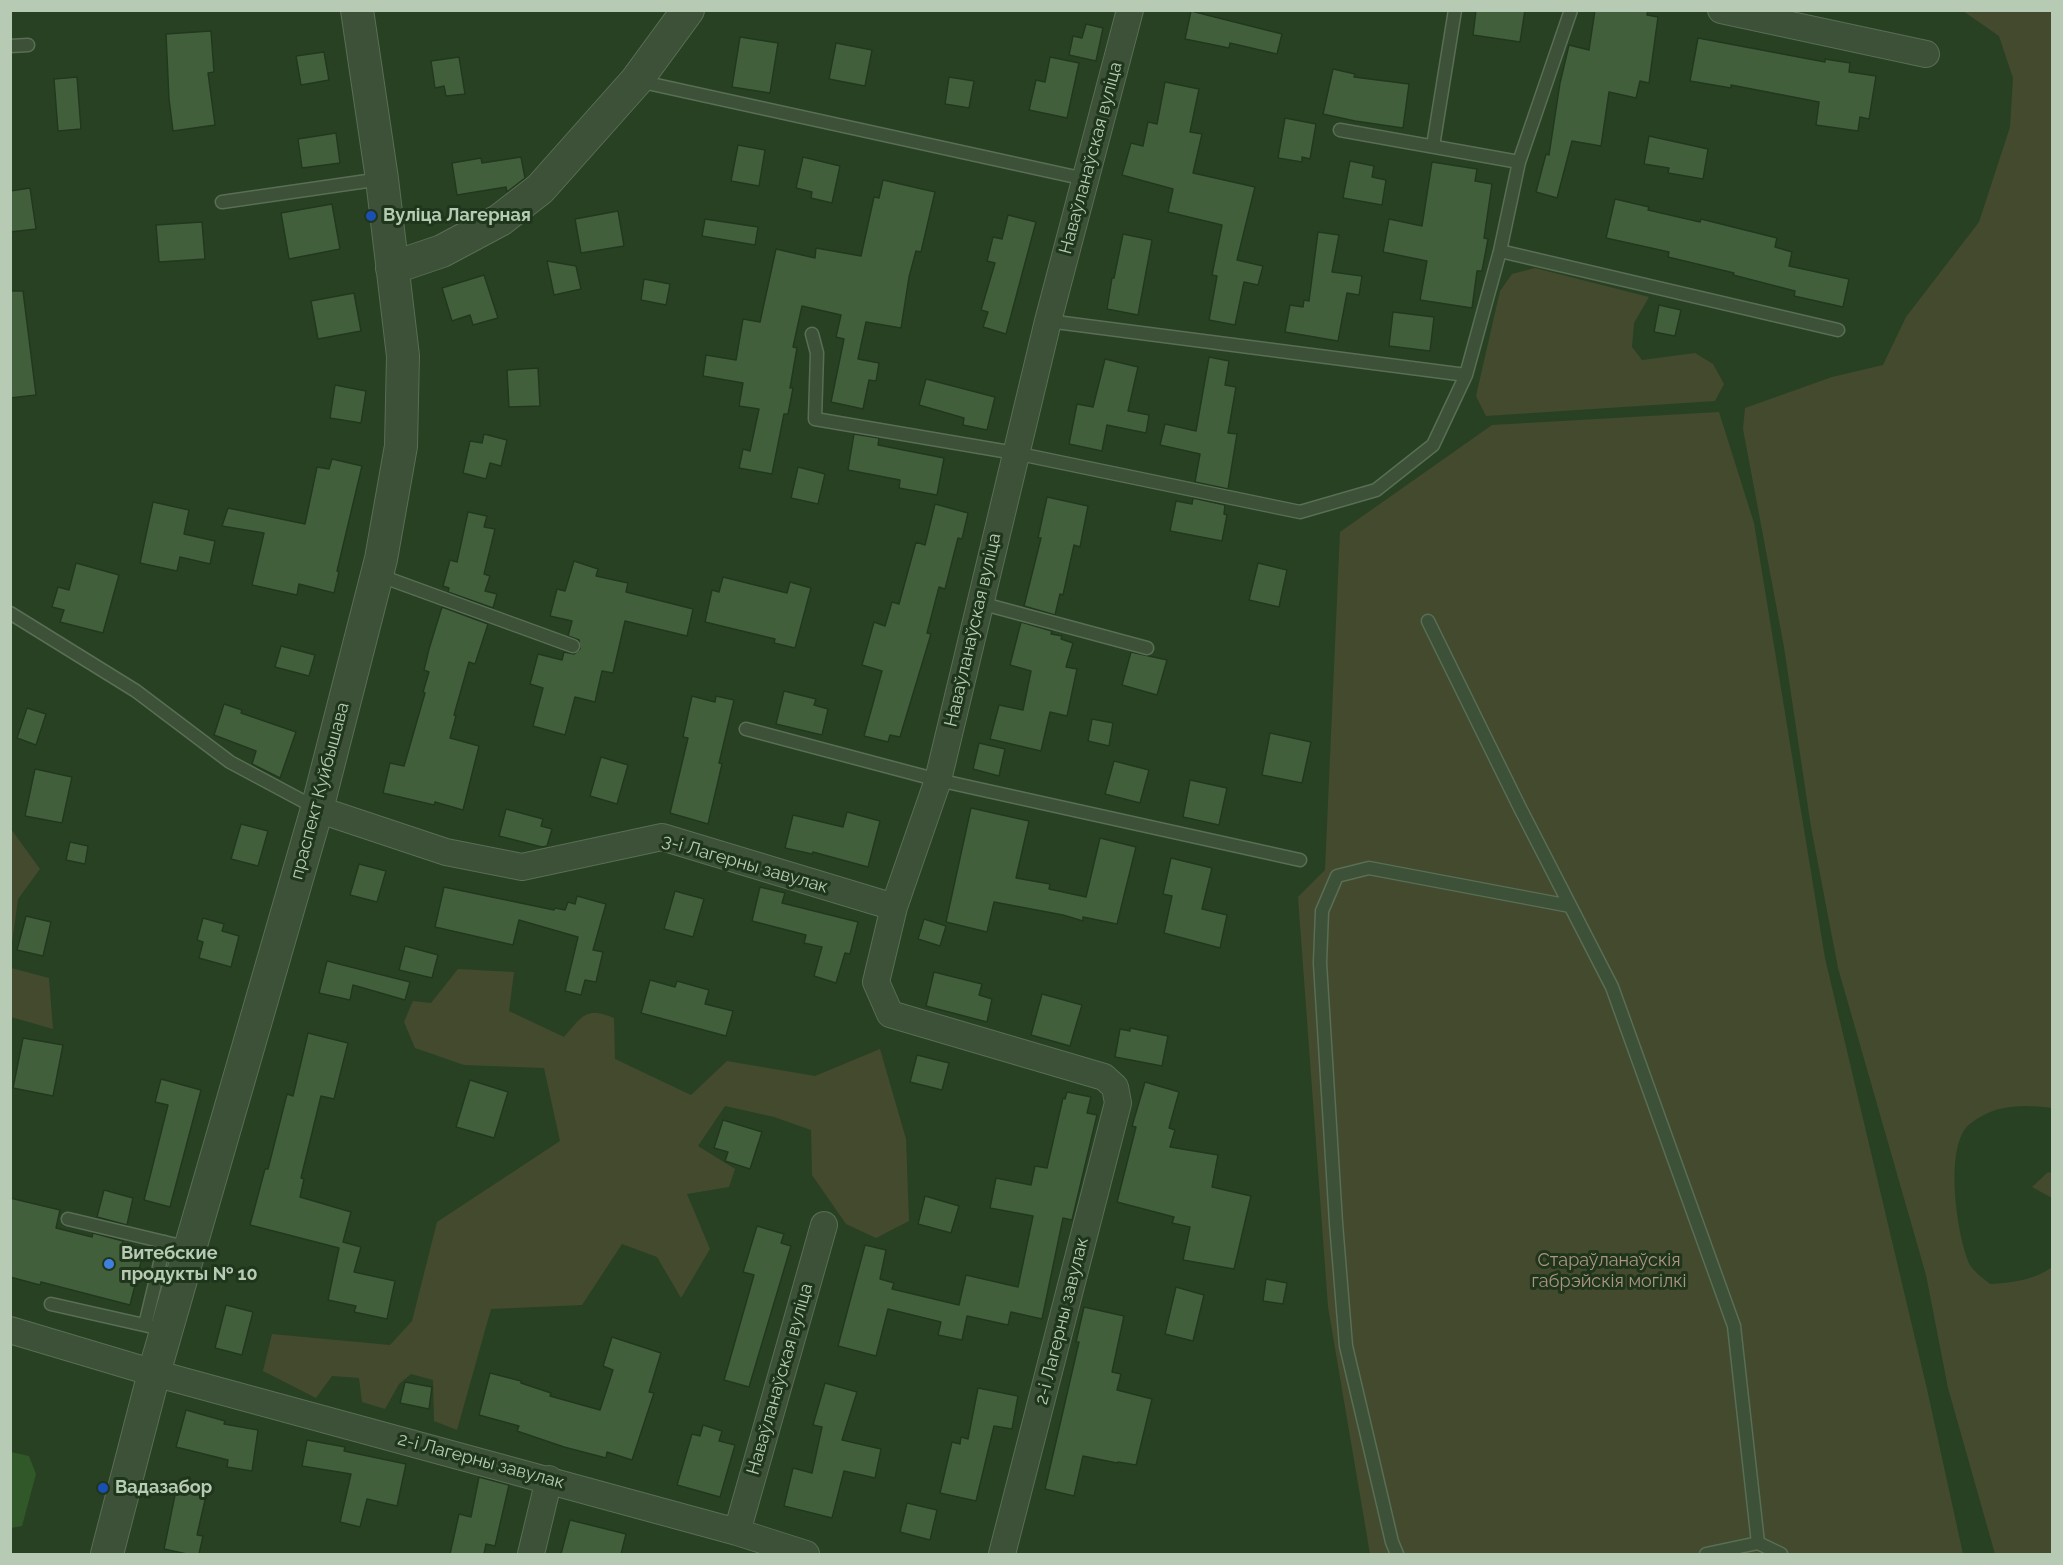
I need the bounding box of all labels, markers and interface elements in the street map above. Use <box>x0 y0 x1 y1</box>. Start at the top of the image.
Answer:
street label: Наваўланаўская вуліца <box>1055 60 1127 256</box>
place label: Вуліца Лагерная <box>383 205 531 227</box>
marker: Вуліца Лагерная <box>364 209 378 223</box>
street label: Наваўланаўская вуліца <box>940 531 1006 729</box>
street label: праспект Куйбышава <box>286 700 354 882</box>
street label: 3-і Лагерны завулак <box>659 830 831 898</box>
street label: 2-і Лагерны завулак <box>1031 1235 1093 1407</box>
place label: Витебские продукты № 10 <box>121 1243 258 1286</box>
park label: Стараўланаўскія габрэйскія могілкі <box>1531 1250 1687 1292</box>
marker: Витебские продукты № 10 <box>102 1257 116 1271</box>
street label: Наваўланаўская вуліца <box>742 1281 818 1477</box>
street label: 2-і Лагерны завулак <box>395 1428 567 1494</box>
place label: Вадазабор <box>115 1477 212 1499</box>
marker: Вадазабор <box>96 1481 110 1495</box>

